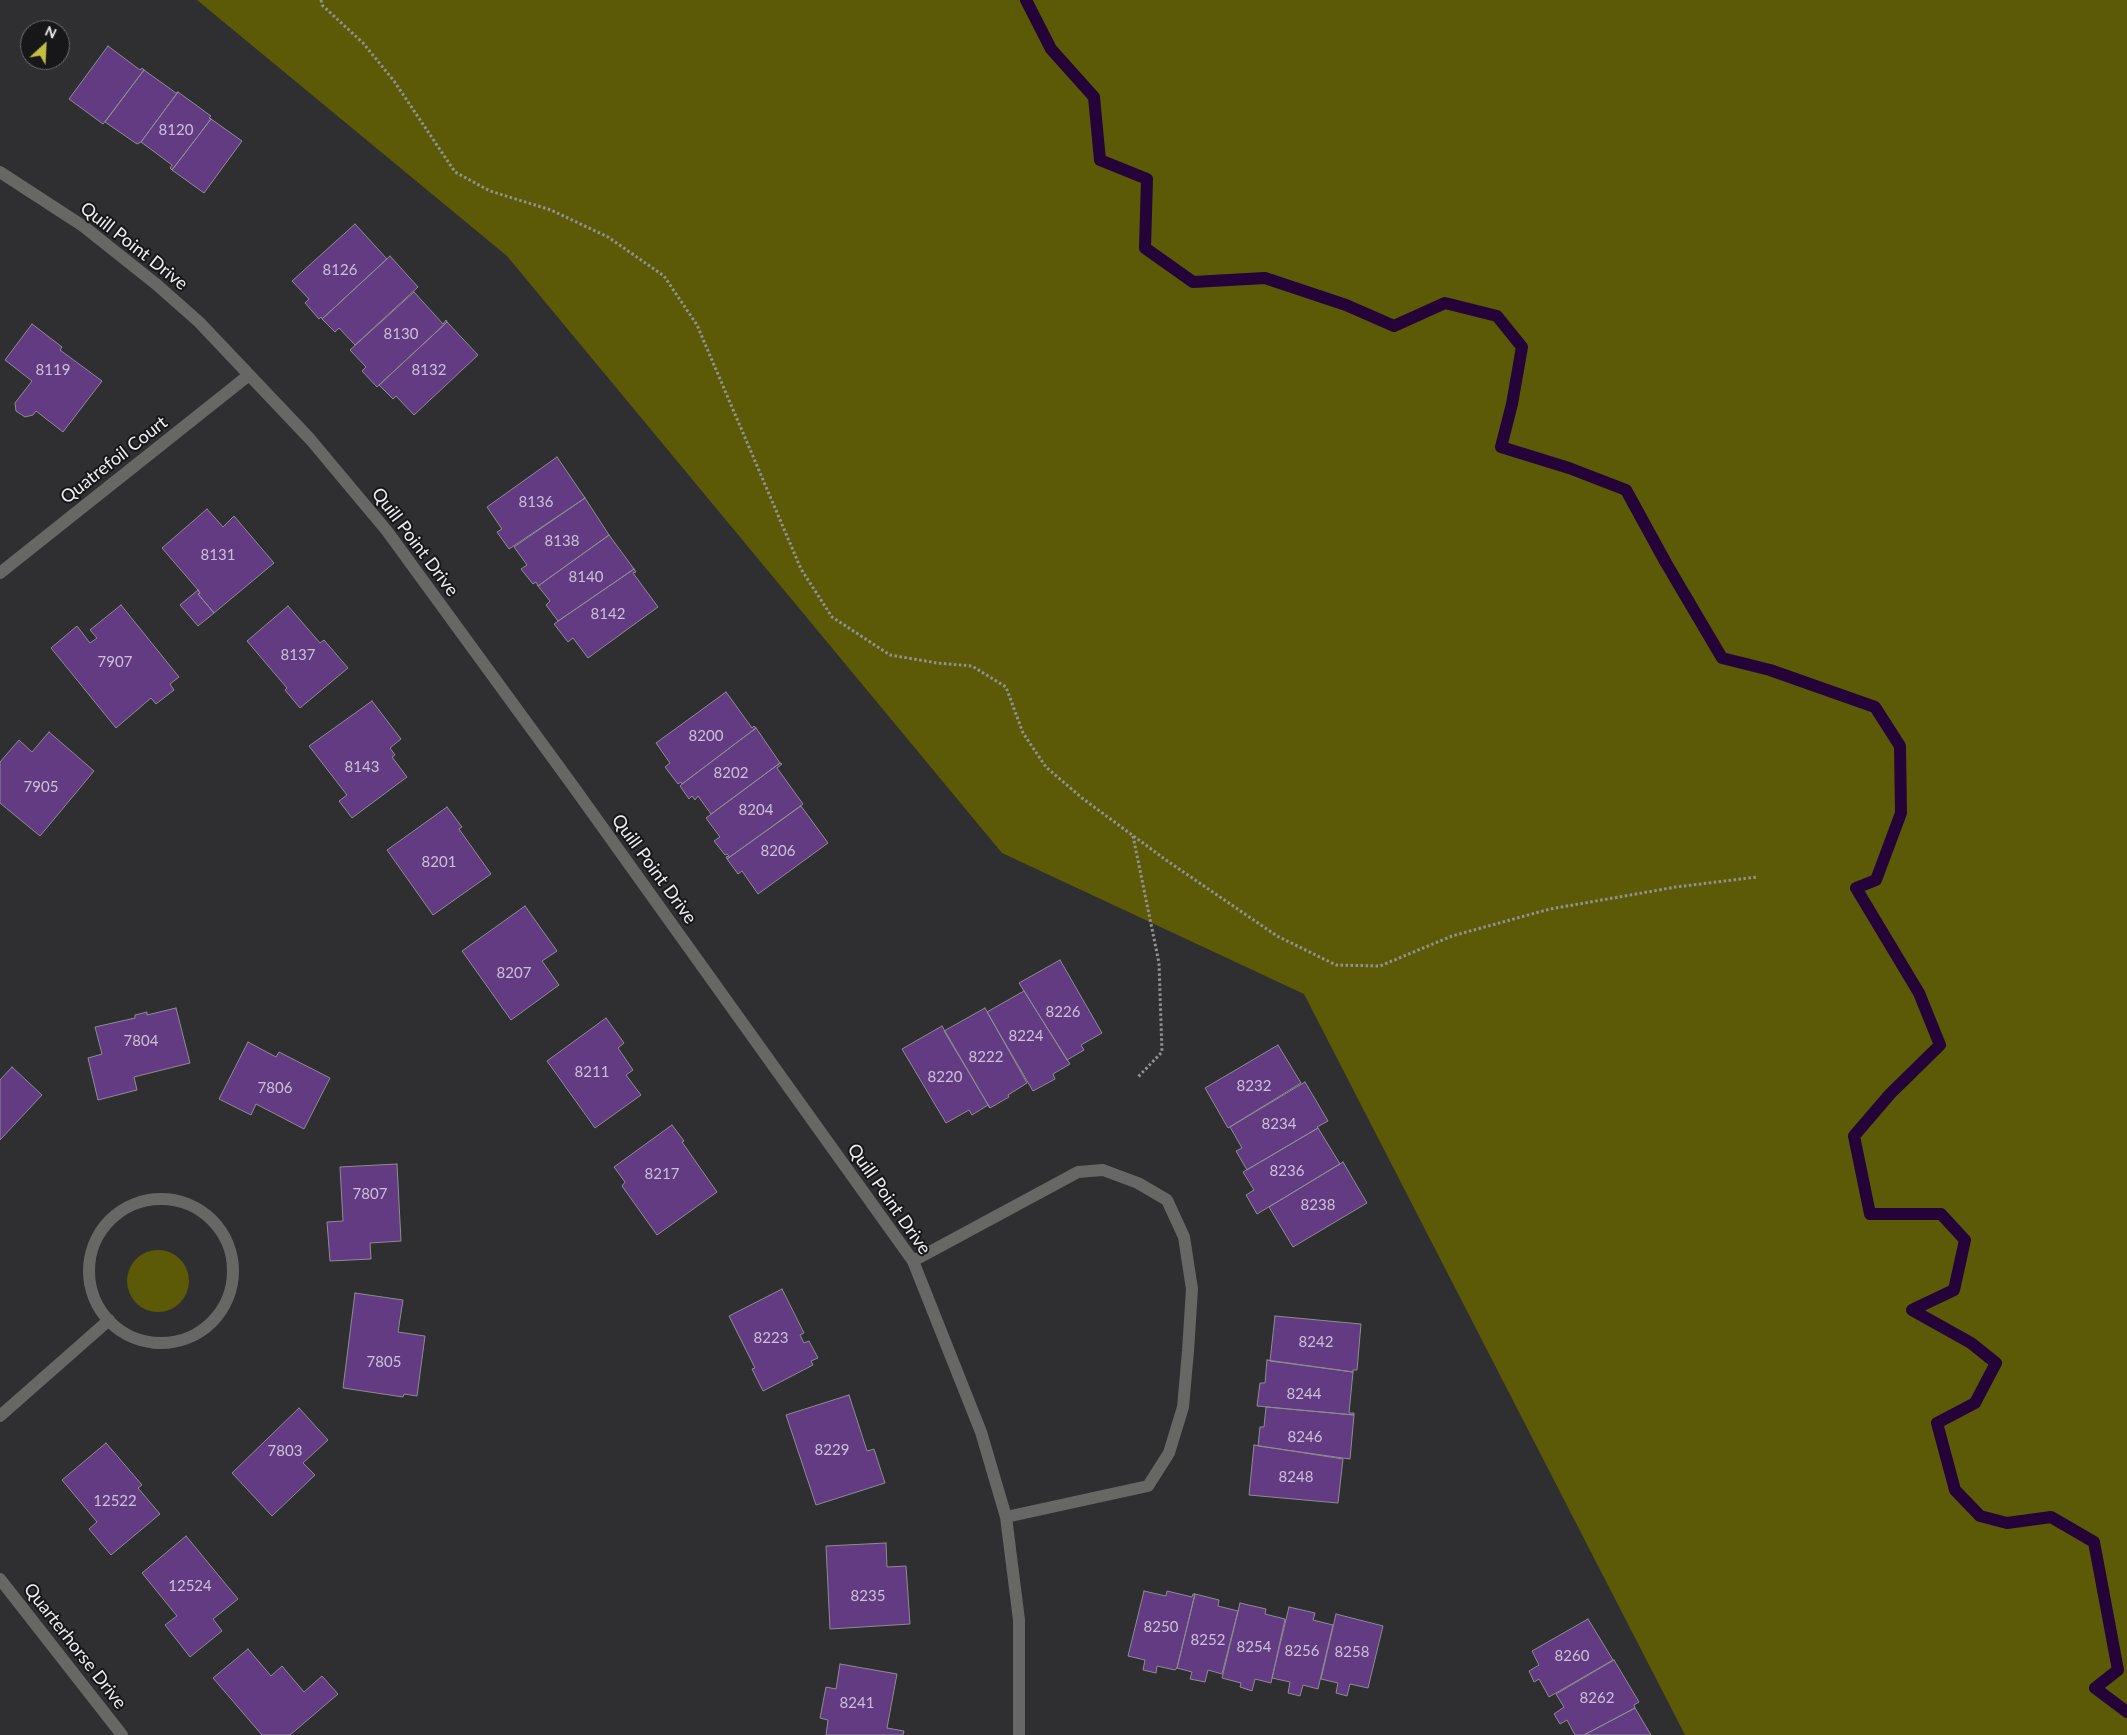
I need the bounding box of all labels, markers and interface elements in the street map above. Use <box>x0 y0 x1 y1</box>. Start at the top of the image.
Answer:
north arrow <box>20 20 70 70</box>
text: N <box>43 22 60 42</box>
house number: 8120 <box>159 121 193 139</box>
street label: Quill Point Drive <box>76 197 192 295</box>
house number: 8126 <box>323 261 357 279</box>
house number: 8130 <box>384 325 418 343</box>
house number: 8119 <box>36 361 70 379</box>
house number: 8132 <box>412 361 446 379</box>
street label: Quatrefoil Court <box>56 412 172 508</box>
street label: Quill Point Drive <box>367 483 463 601</box>
house number: 8136 <box>519 493 553 511</box>
house number: 8138 <box>545 532 579 550</box>
house number: 8131 <box>201 546 235 564</box>
house number: 8140 <box>569 568 603 586</box>
house number: 8142 <box>591 605 625 623</box>
house number: 8137 <box>281 646 315 664</box>
house number: 7907 <box>98 653 132 671</box>
house number: 8200 <box>689 727 723 745</box>
house number: 8143 <box>345 758 379 776</box>
house number: 8202 <box>714 764 748 782</box>
house number: 7905 <box>24 778 58 796</box>
house number: 8204 <box>739 801 773 819</box>
street label: Quill Point Drive <box>607 810 701 928</box>
house number: 8206 <box>761 842 795 860</box>
house number: 8201 <box>422 853 456 871</box>
house number: 8207 <box>497 964 531 982</box>
house number: 8226 <box>1046 1003 1080 1021</box>
house number: 8224 <box>1009 1027 1043 1045</box>
house number: 7804 <box>124 1032 158 1050</box>
house number: 8222 <box>969 1048 1003 1066</box>
house number: 8211 <box>575 1063 609 1081</box>
house number: 8220 <box>928 1068 962 1086</box>
house number: 8232 <box>1237 1077 1271 1095</box>
house number: 7806 <box>258 1079 292 1097</box>
house number: 8234 <box>1262 1115 1296 1133</box>
street label: Quill Point Drive <box>843 1139 935 1259</box>
house number: 8236 <box>1270 1162 1304 1180</box>
house number: 8217 <box>645 1165 679 1183</box>
house number: 7807 <box>353 1185 387 1203</box>
house number: 8238 <box>1301 1196 1335 1214</box>
house number: 8223 <box>754 1329 788 1347</box>
house number: 8242 <box>1299 1333 1333 1351</box>
house number: 7805 <box>367 1353 401 1371</box>
house number: 8244 <box>1287 1385 1321 1403</box>
house number: 8246 <box>1288 1428 1322 1446</box>
house number: 8229 <box>815 1441 849 1459</box>
house number: 7803 <box>268 1442 302 1460</box>
house number: 8248 <box>1279 1468 1313 1486</box>
house number: 12522 <box>93 1492 137 1510</box>
house number: 12524 <box>168 1577 212 1595</box>
street label: Quarterhorse Drive <box>19 1579 131 1713</box>
house number: 8235 <box>851 1587 885 1605</box>
house number: 8250 <box>1144 1618 1178 1636</box>
house number: 8252 <box>1191 1631 1225 1649</box>
house number: 8254 <box>1237 1638 1271 1656</box>
house number: 8256 <box>1285 1642 1319 1660</box>
house number: 8258 <box>1335 1643 1369 1661</box>
house number: 8260 <box>1555 1647 1589 1665</box>
house number: 8262 <box>1580 1689 1614 1707</box>
house number: 8241 <box>840 1694 874 1712</box>

